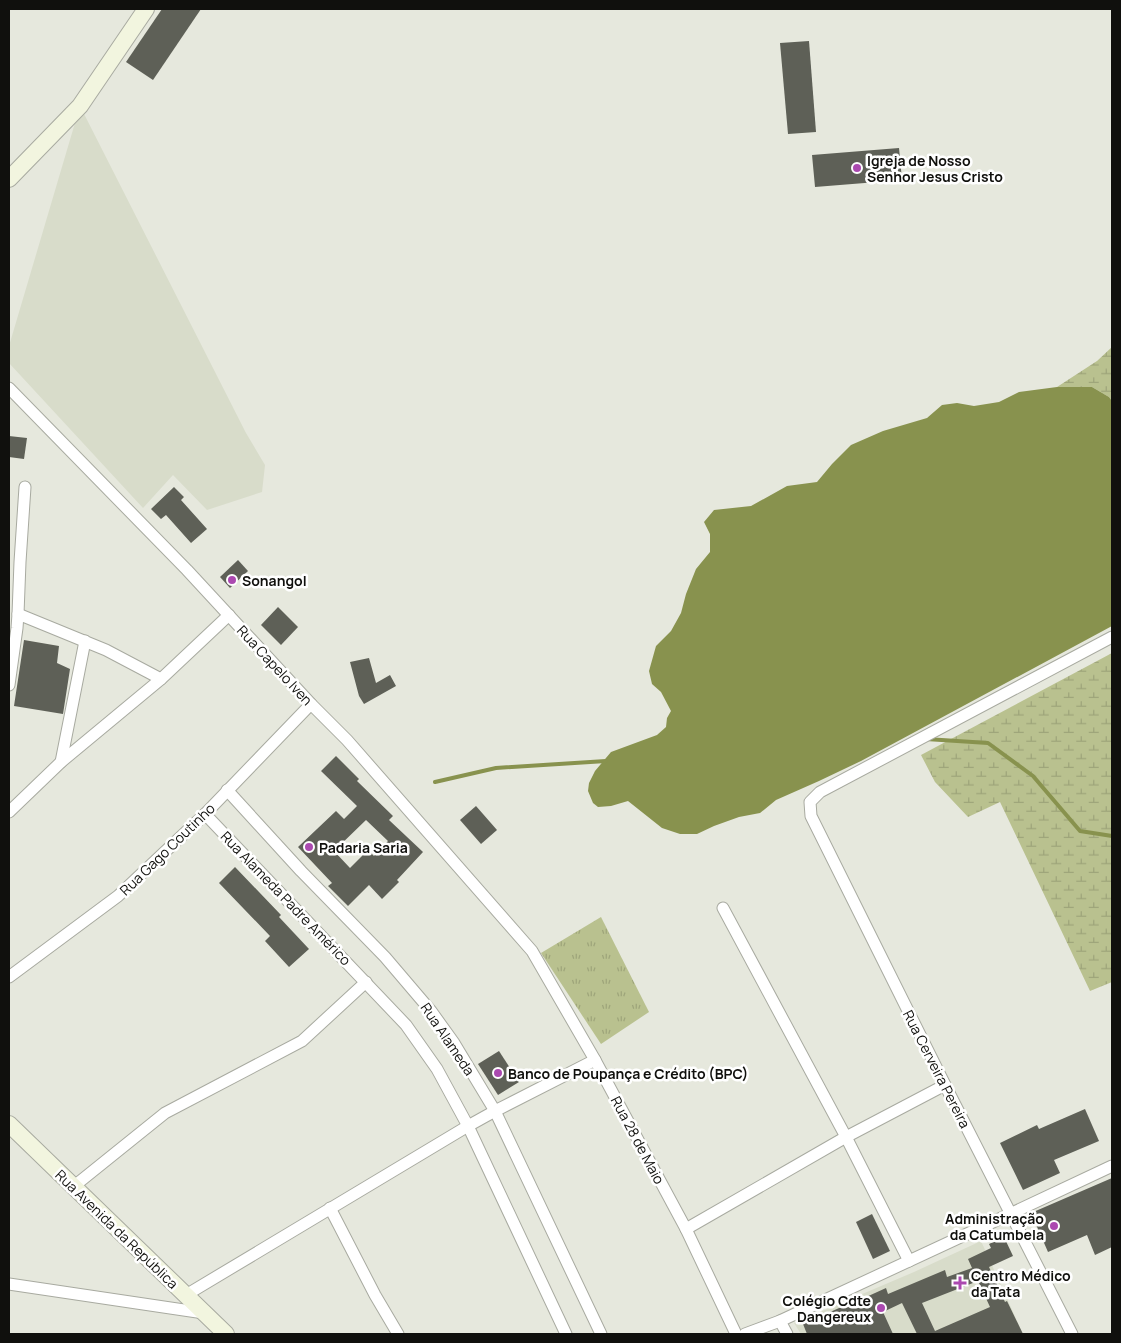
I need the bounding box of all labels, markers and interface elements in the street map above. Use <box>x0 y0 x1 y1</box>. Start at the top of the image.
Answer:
place label: Igreja de Nosso Senhor Jesus Cristo <box>867 151 1003 186</box>
marker: Igreja de Nosso Senhor Jesus Cristo <box>851 162 863 174</box>
place label: Sonangol <box>242 571 307 590</box>
marker: Sonangol <box>226 574 238 586</box>
street label: Rua Capelo Iven <box>233 621 317 709</box>
street label: Rua Gago Coutinho <box>115 799 219 899</box>
street label: Rua Alameda Padre Américo <box>217 827 355 969</box>
place label: Padaria Saria <box>319 838 408 857</box>
marker: Padaria Saria <box>303 841 315 853</box>
street label: Rua Alameda <box>417 999 479 1079</box>
street label: Rua Cerveira Pereira <box>899 1007 975 1131</box>
place label: Banco de Poupança e Crédito (BPC) <box>508 1064 748 1083</box>
marker: Banco de Poupança e Crédito (BPC) <box>492 1067 504 1079</box>
street label: Rua 28 de Maio <box>607 1093 669 1187</box>
street label: Rua Avenida da República <box>51 1165 183 1293</box>
place label: Administração da Catumbela <box>945 1209 1044 1244</box>
marker: Administração da Catumbela <box>1048 1220 1060 1232</box>
place label: Centro Médico da Tata <box>971 1266 1071 1301</box>
marker: Centro Médico da Tata <box>953 1276 967 1290</box>
place label: Colégio Cdte Dangereux <box>783 1291 871 1326</box>
marker: Colégio Cdte Dangereux <box>875 1302 887 1314</box>

